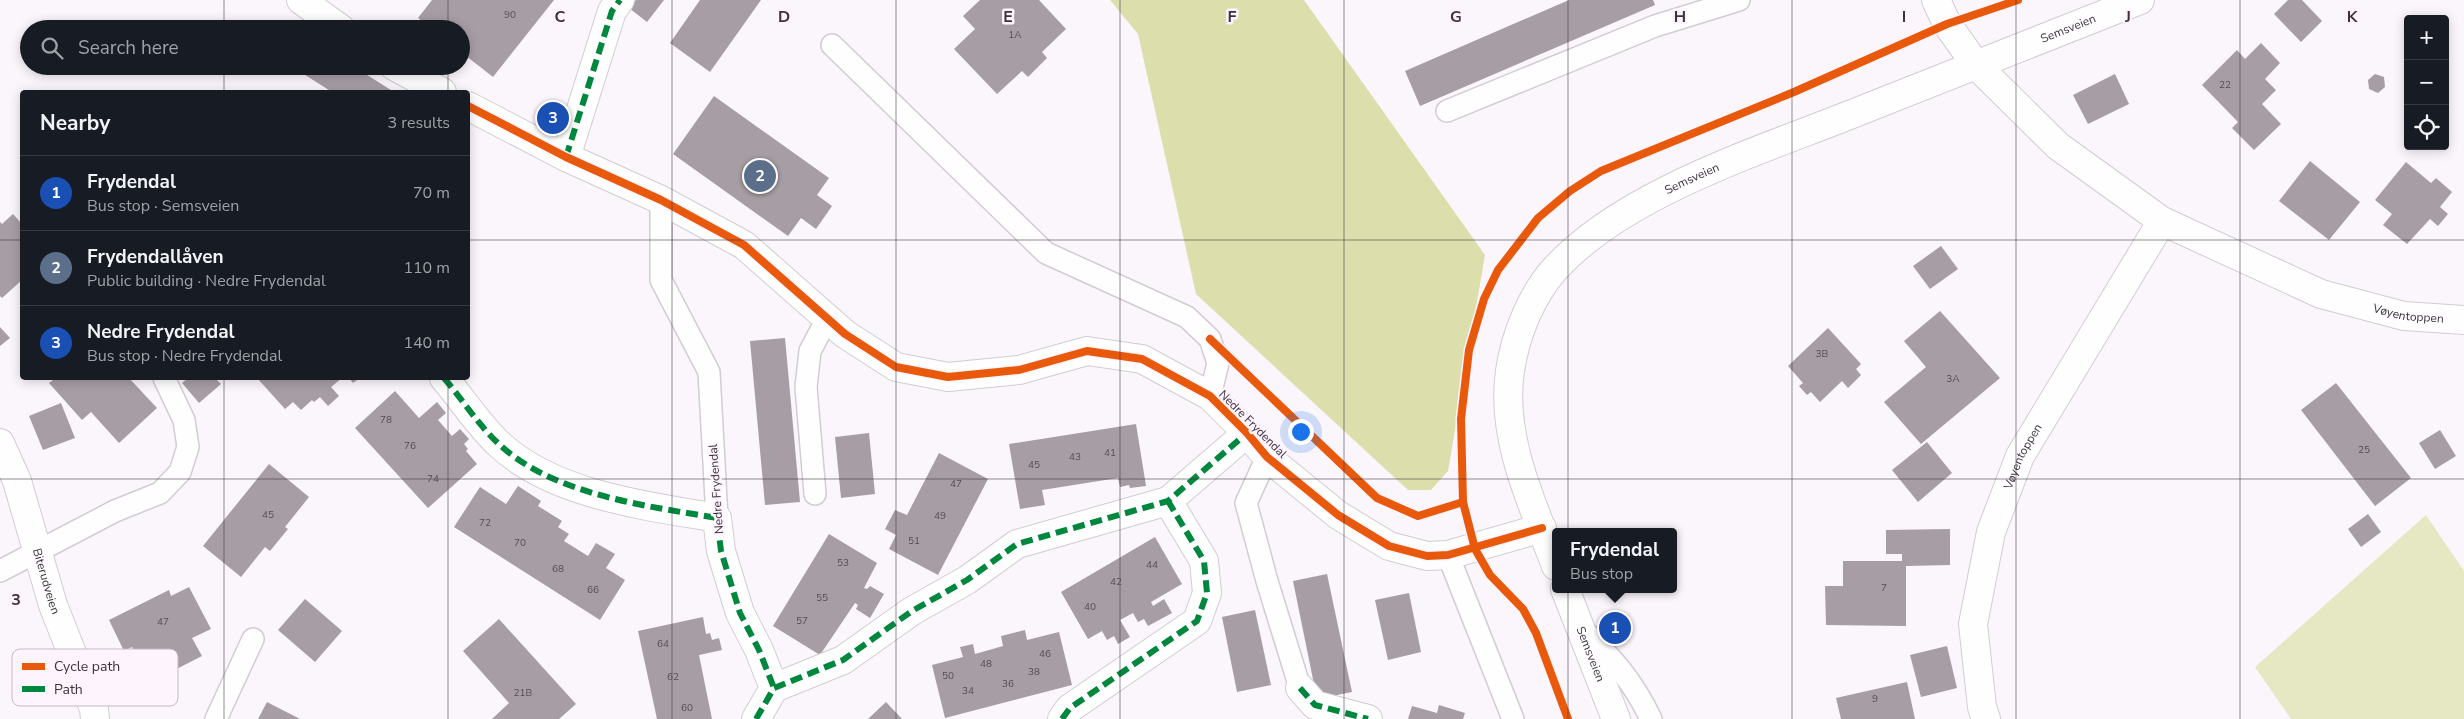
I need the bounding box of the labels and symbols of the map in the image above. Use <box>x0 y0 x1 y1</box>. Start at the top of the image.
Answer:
text: C <box>555 6 566 28</box>
text: D <box>778 6 790 28</box>
text: E <box>1003 6 1013 28</box>
text: F <box>1228 6 1237 28</box>
text: G <box>1450 6 1462 28</box>
text: H <box>1674 6 1686 28</box>
text: I <box>1902 6 1906 28</box>
text: J <box>2124 6 2131 28</box>
text: K <box>2347 6 2359 28</box>
house number: 90 <box>504 8 516 22</box>
street label: Semsveien <box>2038 10 2098 47</box>
house number: 1A <box>1008 28 1022 42</box>
house number: 22 <box>2219 78 2231 92</box>
pin: 3 <box>537 99 569 137</box>
pin: 2 <box>744 157 776 195</box>
street label: Semsveien <box>1662 159 1722 198</box>
street label: Vøyentoppen <box>2370 300 2444 327</box>
house number: 3B <box>1816 347 1829 361</box>
house number: 3A <box>1946 372 1960 386</box>
street label: Nedre Frydendal <box>1215 386 1291 462</box>
house number: 78 <box>380 413 392 427</box>
your location <box>1288 419 1314 445</box>
street label: Vøyentoppen <box>2000 421 2046 492</box>
house number: 76 <box>404 439 416 453</box>
street label: Nedre Frydendal <box>705 443 727 535</box>
house number: 25 <box>2358 443 2370 457</box>
house number: 41 <box>1104 446 1116 460</box>
house number: 43 <box>1069 450 1081 464</box>
house number: 45 <box>1028 458 1040 472</box>
house number: 74 <box>427 472 439 486</box>
house number: 47 <box>950 477 962 491</box>
house number: 45 <box>262 508 274 522</box>
house number: 49 <box>934 509 946 523</box>
house number: 72 <box>479 516 491 530</box>
house number: 51 <box>908 534 920 548</box>
house number: 70 <box>514 536 526 550</box>
street label: Biterudveien <box>29 546 64 617</box>
house number: 53 <box>837 556 849 570</box>
house number: 44 <box>1146 558 1158 572</box>
house number: 68 <box>552 562 564 576</box>
house number: 42 <box>1110 575 1122 589</box>
house number: 7 <box>1881 581 1887 595</box>
house number: 66 <box>587 583 599 597</box>
text: 3 <box>11 589 21 611</box>
house number: 55 <box>816 591 828 605</box>
house number: 40 <box>1084 600 1096 614</box>
pin: 1 <box>1599 609 1631 647</box>
house number: 57 <box>796 614 808 628</box>
house number: 47 <box>157 615 169 629</box>
street label: Semsveien <box>1572 624 1609 684</box>
house number: 64 <box>657 637 669 651</box>
house number: 46 <box>1039 647 1051 661</box>
legend <box>12 649 178 706</box>
text: Cycle path <box>54 657 120 676</box>
house number: 48 <box>980 657 992 671</box>
house number: 38 <box>1028 665 1040 679</box>
house number: 50 <box>942 669 954 683</box>
house number: 62 <box>667 670 679 684</box>
house number: 36 <box>1002 677 1014 691</box>
text: Path <box>54 680 83 699</box>
house number: 34 <box>962 684 974 698</box>
house number: 21B <box>514 686 533 700</box>
house number: 9 <box>1872 692 1878 706</box>
house number: 60 <box>681 701 693 715</box>

